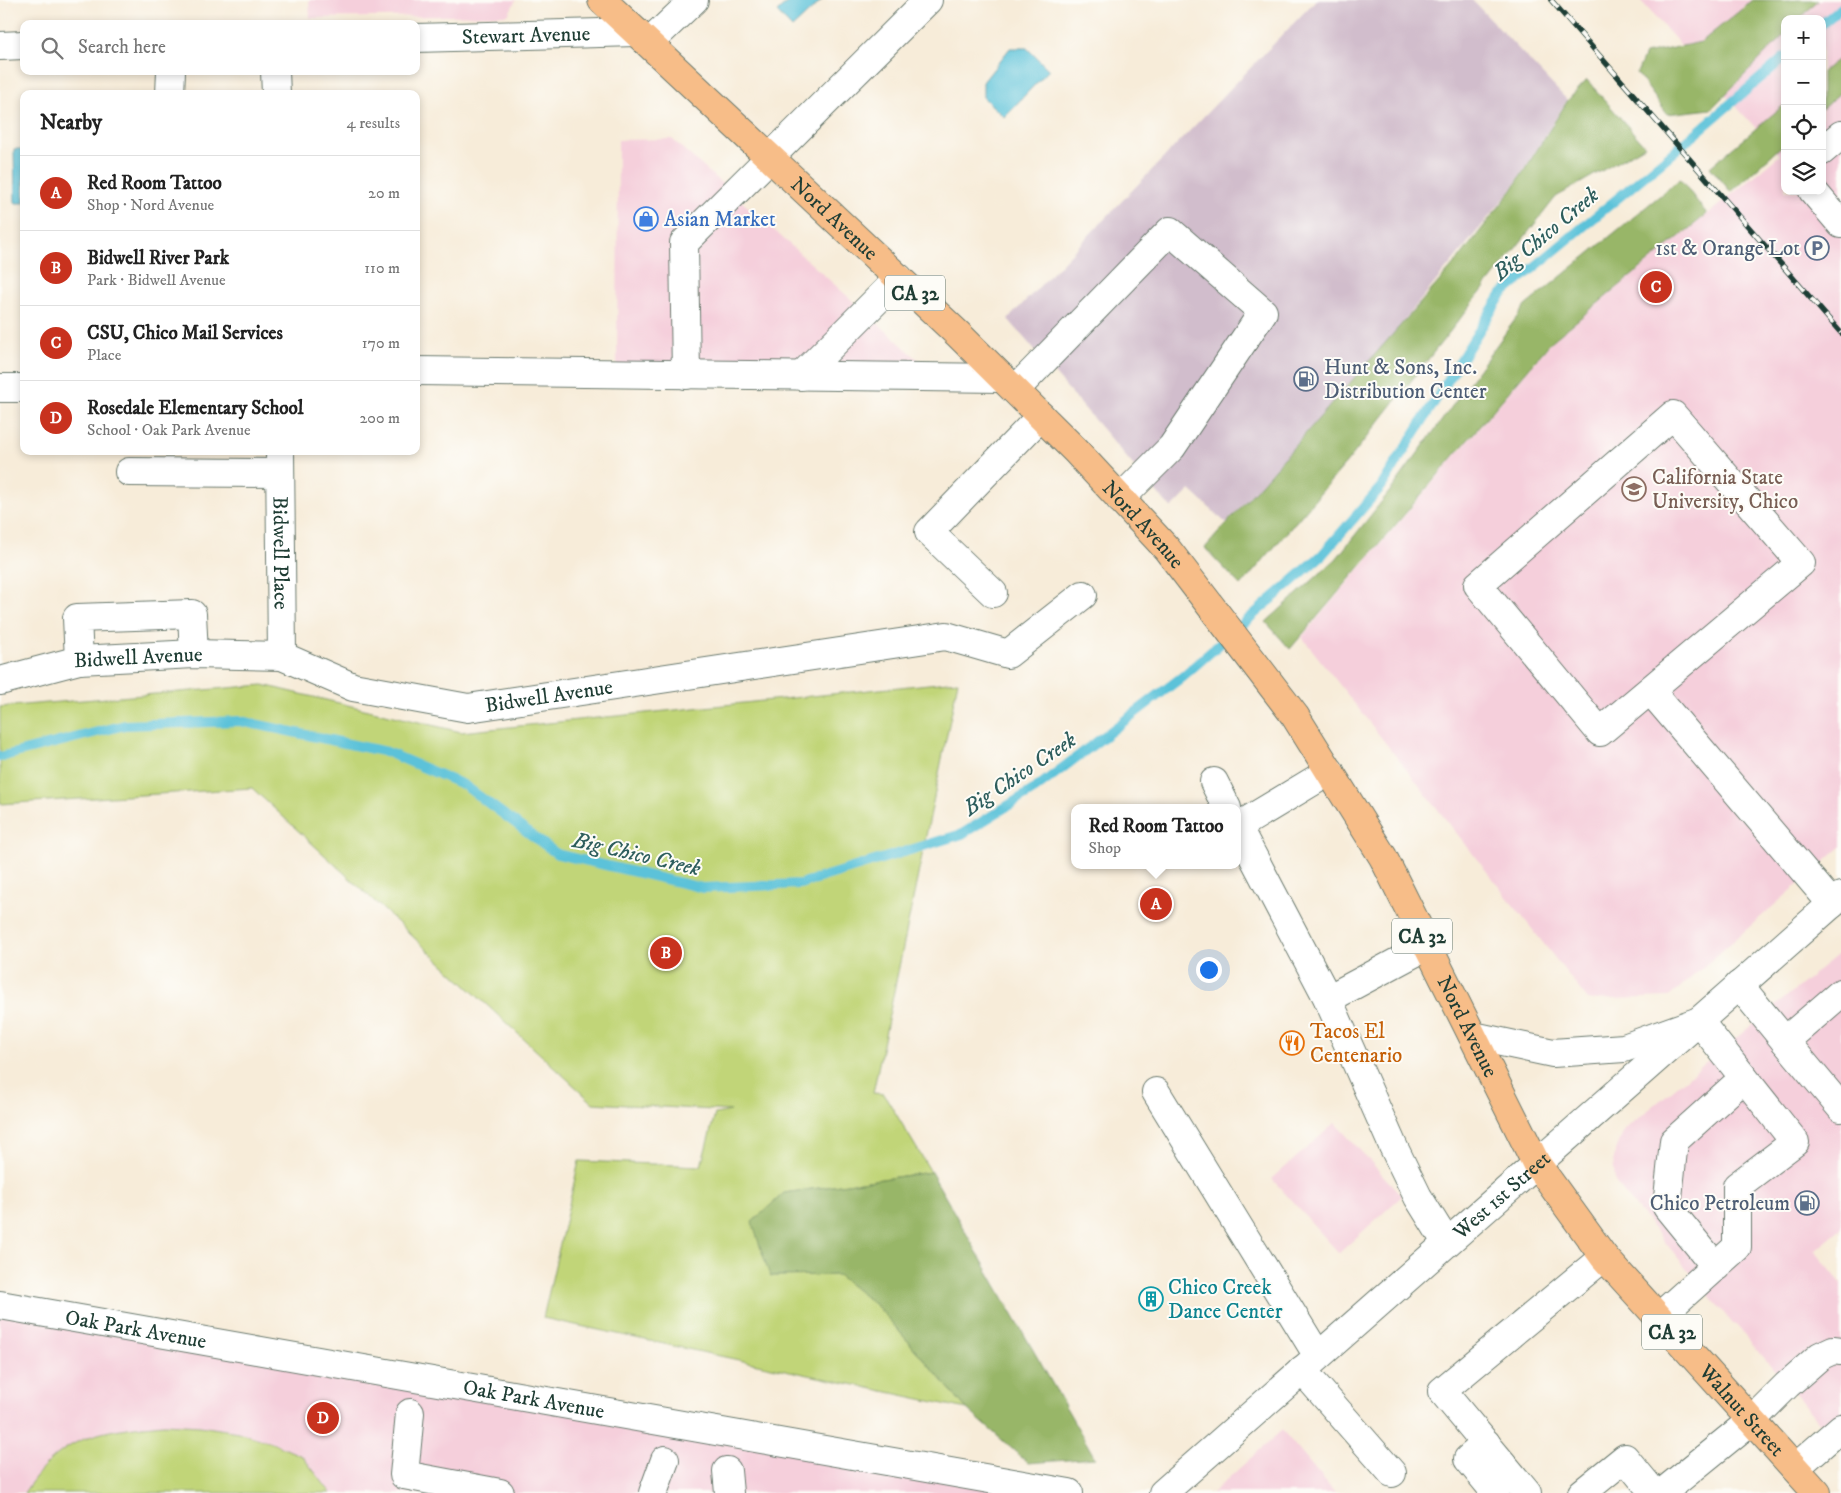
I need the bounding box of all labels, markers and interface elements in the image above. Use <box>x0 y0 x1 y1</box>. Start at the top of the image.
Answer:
map controls <box>1781 15 1826 195</box>
button: + <box>1781 15 1826 60</box>
search box <box>20 20 420 75</box>
street label: Stewart Avenue <box>461 21 591 51</box>
icon: search <box>38 34 66 62</box>
text: Search here <box>78 36 166 59</box>
button: − <box>1781 60 1826 105</box>
button: locate <box>1781 105 1826 150</box>
text: Nearby <box>40 110 102 136</box>
text: 4 results <box>347 113 400 133</box>
button: layers <box>1781 150 1826 195</box>
text: Red Room Tattoo <box>87 172 222 195</box>
street label: Nord Avenue <box>785 172 883 266</box>
water label: Big Chico Creek <box>1487 181 1605 287</box>
text: A <box>51 183 61 203</box>
text: 20 m <box>368 183 400 203</box>
text: Shop · Nord Avenue <box>87 195 214 215</box>
shop icon: Asian Market <box>633 206 659 232</box>
place label: Asian Market <box>664 207 776 233</box>
parking icon: 1st & Orange Lot <box>1804 235 1830 261</box>
place label: 1st & Orange Lot <box>1655 236 1800 262</box>
text: Bidwell River Park <box>87 247 229 270</box>
text: B <box>51 258 61 278</box>
text: 110 m <box>364 258 400 278</box>
pin: C <box>1640 268 1672 306</box>
text: Park · Bidwell Avenue <box>87 270 226 290</box>
road number: CA 32 <box>885 276 945 310</box>
text: CSU, Chico Mail Services <box>87 322 283 345</box>
text: C <box>51 333 61 353</box>
text: 170 m <box>362 333 400 353</box>
text: Place <box>87 345 121 365</box>
place label: Hunt & Sons, Inc. Distribution Center <box>1324 355 1487 405</box>
fuel station icon: Hunt & Sons, Inc. Distribution Center <box>1293 366 1319 392</box>
text: Rosedale Elementary School <box>87 397 303 420</box>
text: D <box>50 408 62 428</box>
text: 200 m <box>359 408 400 428</box>
text: School · Oak Park Avenue <box>87 420 251 440</box>
place label: California State University, Chico <box>1652 465 1798 515</box>
street label: Nord Avenue <box>1096 475 1190 574</box>
school or university icon: California State University, Chico <box>1621 476 1647 502</box>
street label: Bidwell Place <box>266 496 294 610</box>
street label: Bidwell Avenue <box>73 642 203 674</box>
street label: Bidwell Avenue <box>483 674 615 719</box>
water label: Big Chico Creek <box>957 726 1082 822</box>
popup <box>1071 804 1241 869</box>
text: Red Room Tattoo <box>1089 815 1223 838</box>
water label: Big Chico Creek <box>569 826 704 882</box>
text: Shop <box>1089 838 1121 858</box>
pin: A <box>1140 885 1172 923</box>
road number: CA 32 <box>1392 918 1452 954</box>
pin: B <box>650 934 682 972</box>
your location <box>1196 957 1222 983</box>
street label: Nord Avenue <box>1430 972 1503 1082</box>
place label: Tacos El Centenario <box>1310 1019 1402 1069</box>
restaurant icon: Tacos El Centenario <box>1279 1030 1305 1056</box>
street label: West 1st Street <box>1447 1146 1556 1246</box>
fuel station icon: Chico Petroleum <box>1794 1190 1820 1216</box>
place label: Chico Petroleum <box>1650 1191 1790 1217</box>
place label: Chico Creek Dance Center <box>1168 1275 1283 1325</box>
building icon: Chico Creek Dance Center <box>1138 1286 1164 1312</box>
street label: Oak Park Avenue <box>63 1305 209 1355</box>
road number: CA 32 <box>1642 1314 1702 1350</box>
street label: Walnut Street <box>1692 1359 1790 1462</box>
street label: Oak Park Avenue <box>461 1375 607 1425</box>
pin: D <box>307 1399 339 1437</box>

